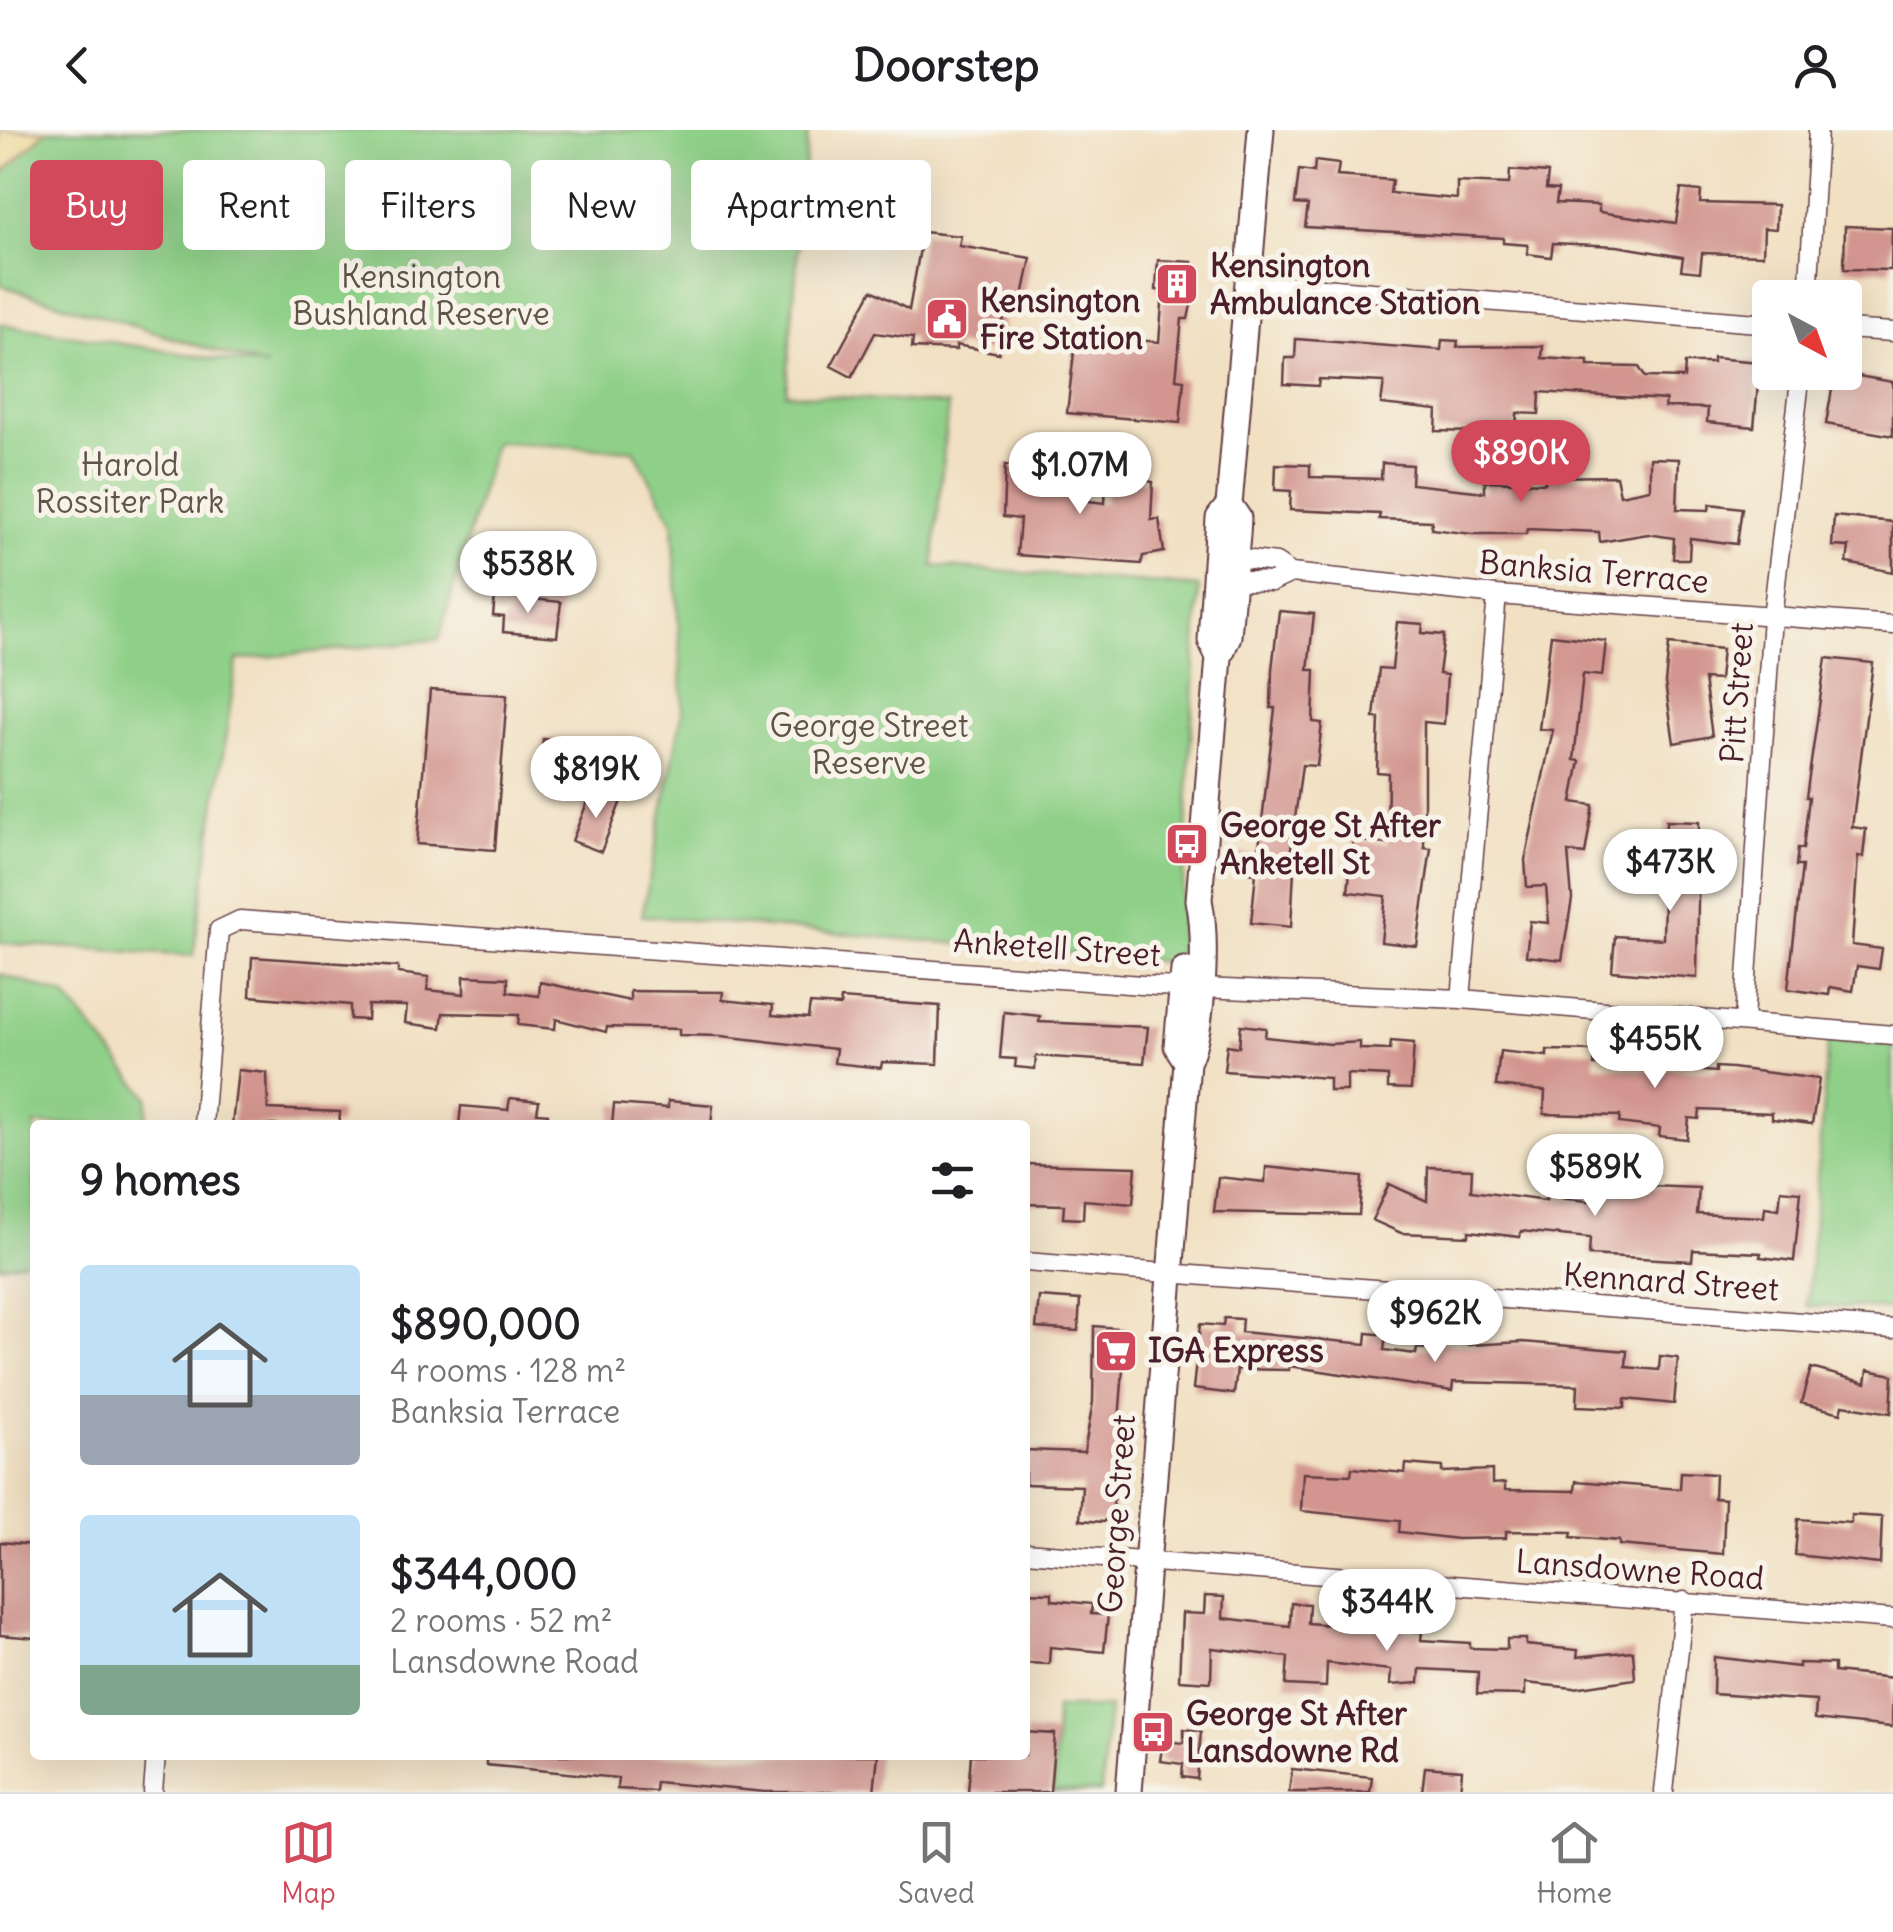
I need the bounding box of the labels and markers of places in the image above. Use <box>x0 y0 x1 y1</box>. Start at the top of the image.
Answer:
place label: Kensington Ambulance Station <box>1210 245 1480 323</box>
building icon: Kensington Ambulance Station <box>1154 261 1200 307</box>
place label: Kensington Fire Station <box>980 280 1143 358</box>
public building icon: Kensington Fire Station <box>924 296 970 342</box>
pin: $890K <box>1451 420 1591 505</box>
pin: $1.07M <box>999 432 1161 517</box>
pin: $538K <box>458 531 598 616</box>
pin: $819K <box>526 736 666 821</box>
place label: George St After Anketell St <box>1220 805 1442 883</box>
bus stop icon: George St After Anketell St <box>1164 821 1210 867</box>
pin: $473K <box>1600 829 1740 914</box>
pin: $455K <box>1585 1006 1725 1091</box>
pin: $589K <box>1525 1134 1665 1219</box>
pin: $962K <box>1365 1280 1505 1365</box>
supermarket icon: IGA Express <box>1093 1328 1139 1374</box>
place label: IGA Express <box>1148 1330 1324 1371</box>
pin: $344K <box>1317 1569 1457 1654</box>
place label: George St After Lansdowne Rd <box>1186 1693 1408 1771</box>
bus stop icon: George St After Lansdowne Rd <box>1130 1709 1176 1755</box>

